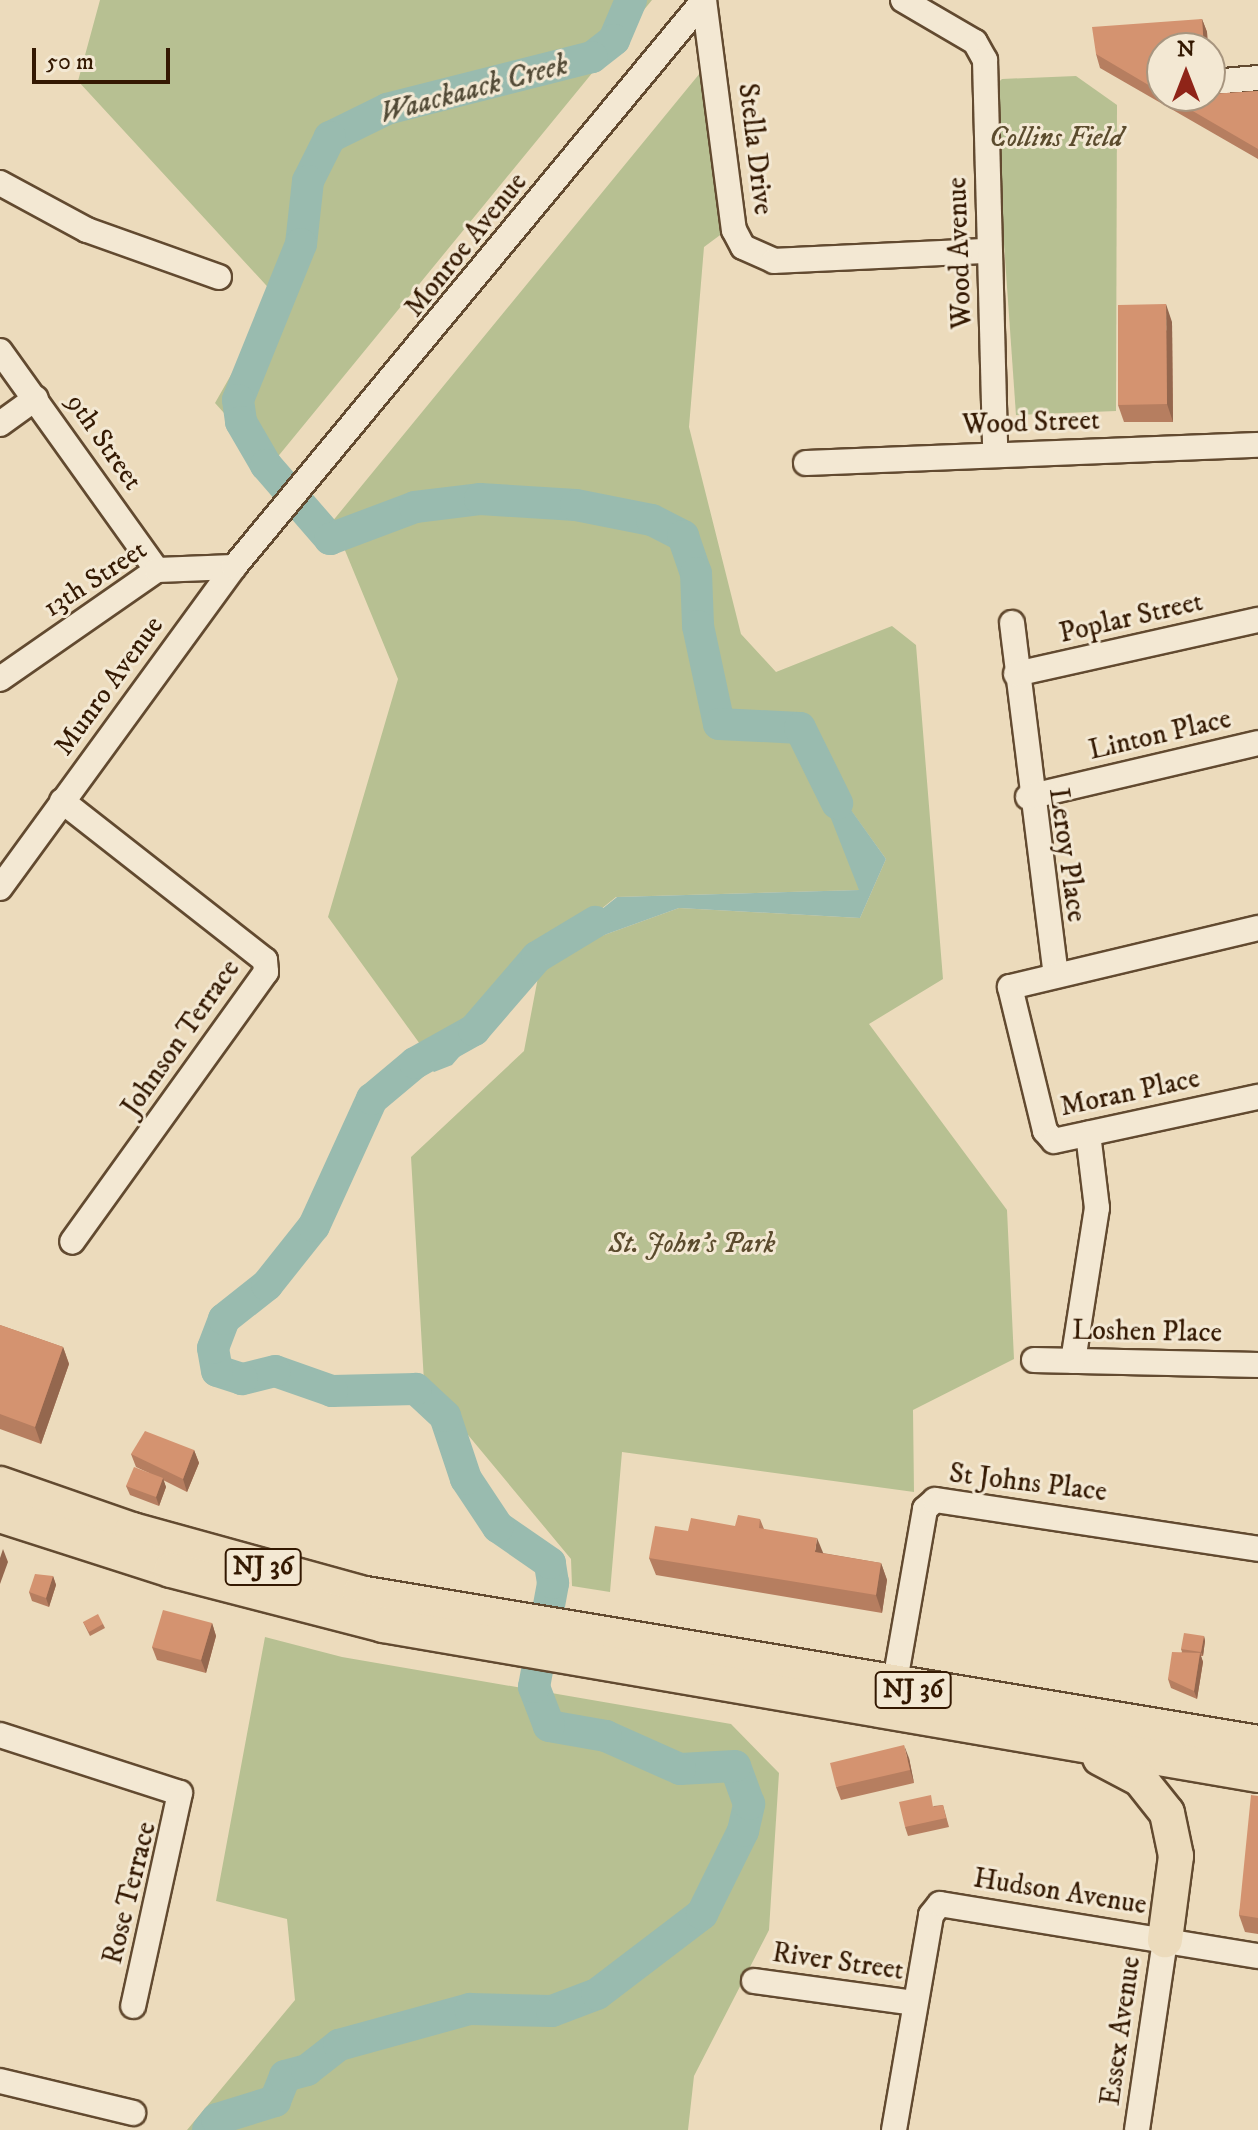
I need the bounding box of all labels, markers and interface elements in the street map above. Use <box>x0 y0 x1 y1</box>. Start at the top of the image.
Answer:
scale bar <box>36 32 174 82</box>
north arrow <box>1146 32 1226 112</box>
text: N <box>1177 36 1195 63</box>
text: 50 m <box>46 47 94 77</box>
water label: Waackaack Creek <box>376 48 572 132</box>
street label: Stella Drive <box>730 81 780 217</box>
park label: Collins Field <box>989 121 1123 155</box>
street label: Monroe Avenue <box>398 166 534 324</box>
street label: Wood Avenue <box>941 176 979 330</box>
street label: 9th Street <box>59 387 149 497</box>
street label: Wood Street <box>962 404 1100 442</box>
street label: 13th Street <box>37 533 153 625</box>
street label: Poplar Street <box>1056 585 1206 651</box>
street label: Munro Avenue <box>47 610 171 762</box>
street label: Linton Place <box>1085 702 1235 768</box>
street label: Leroy Place <box>1041 786 1093 924</box>
street label: Johnson Terrace <box>115 953 247 1123</box>
street label: Moran Place <box>1057 1062 1203 1124</box>
park label: St. John's Park <box>609 1227 775 1261</box>
street label: Loshen Place <box>1072 1314 1222 1350</box>
street label: St Johns Place <box>947 1457 1109 1509</box>
road number: NJ 36 <box>223 1545 303 1589</box>
road number: NJ 36 <box>873 1668 953 1712</box>
street label: Rose Terrace <box>96 1818 164 1968</box>
street label: Hudson Avenue <box>971 1862 1149 1922</box>
street label: River Street <box>770 1936 906 1988</box>
street label: Essex Avenue <box>1094 1954 1148 2108</box>

